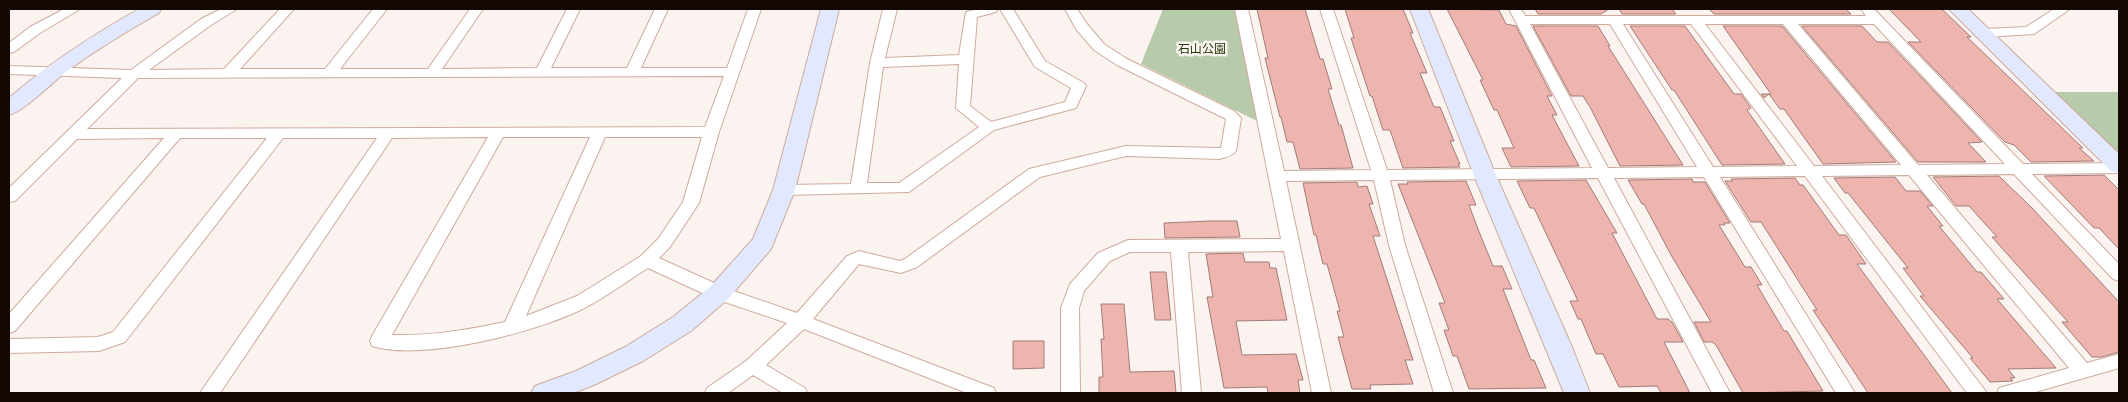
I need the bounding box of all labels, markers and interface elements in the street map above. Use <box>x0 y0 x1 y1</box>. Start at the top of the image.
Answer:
park label: 石山公園 <box>1178 41 1226 56</box>

